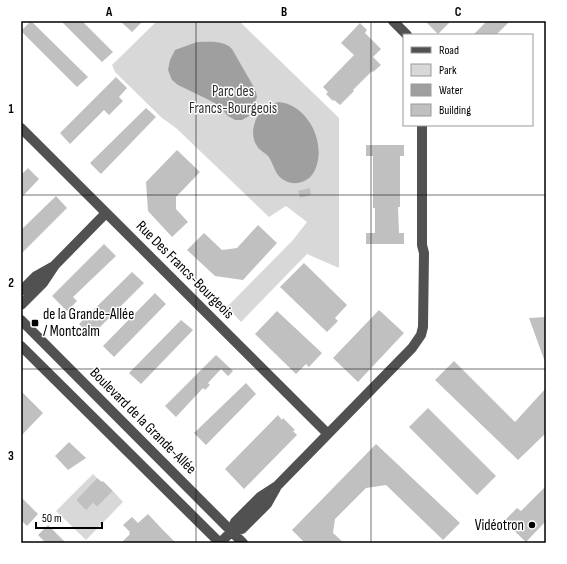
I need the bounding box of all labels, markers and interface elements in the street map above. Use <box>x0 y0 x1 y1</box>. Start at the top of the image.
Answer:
text: A <box>105 4 113 20</box>
text: B <box>281 4 287 20</box>
text: C <box>455 4 462 20</box>
legend <box>403 34 533 126</box>
text: Road <box>439 43 459 58</box>
text: Park <box>439 63 457 78</box>
park label: Parc des Francs-Bourgeois <box>189 82 277 118</box>
text: Water <box>439 83 463 98</box>
text: 1 <box>8 101 14 117</box>
text: Building <box>439 103 471 118</box>
street label: Rue Des Francs-Bourgeois <box>132 217 238 323</box>
text: 2 <box>8 275 14 291</box>
place label: de la Grande-Allée / Montcalm <box>43 305 134 341</box>
marker: de la Grande-Allée / Montcalm <box>30 318 40 328</box>
street label: Boulevard de la Grande-Allée <box>86 364 200 478</box>
text: 3 <box>8 448 14 464</box>
scale bar <box>36 504 102 530</box>
text: 50 m <box>42 511 62 526</box>
place label: Vidéotron <box>475 516 524 535</box>
marker: Vidéotron <box>527 520 537 530</box>

